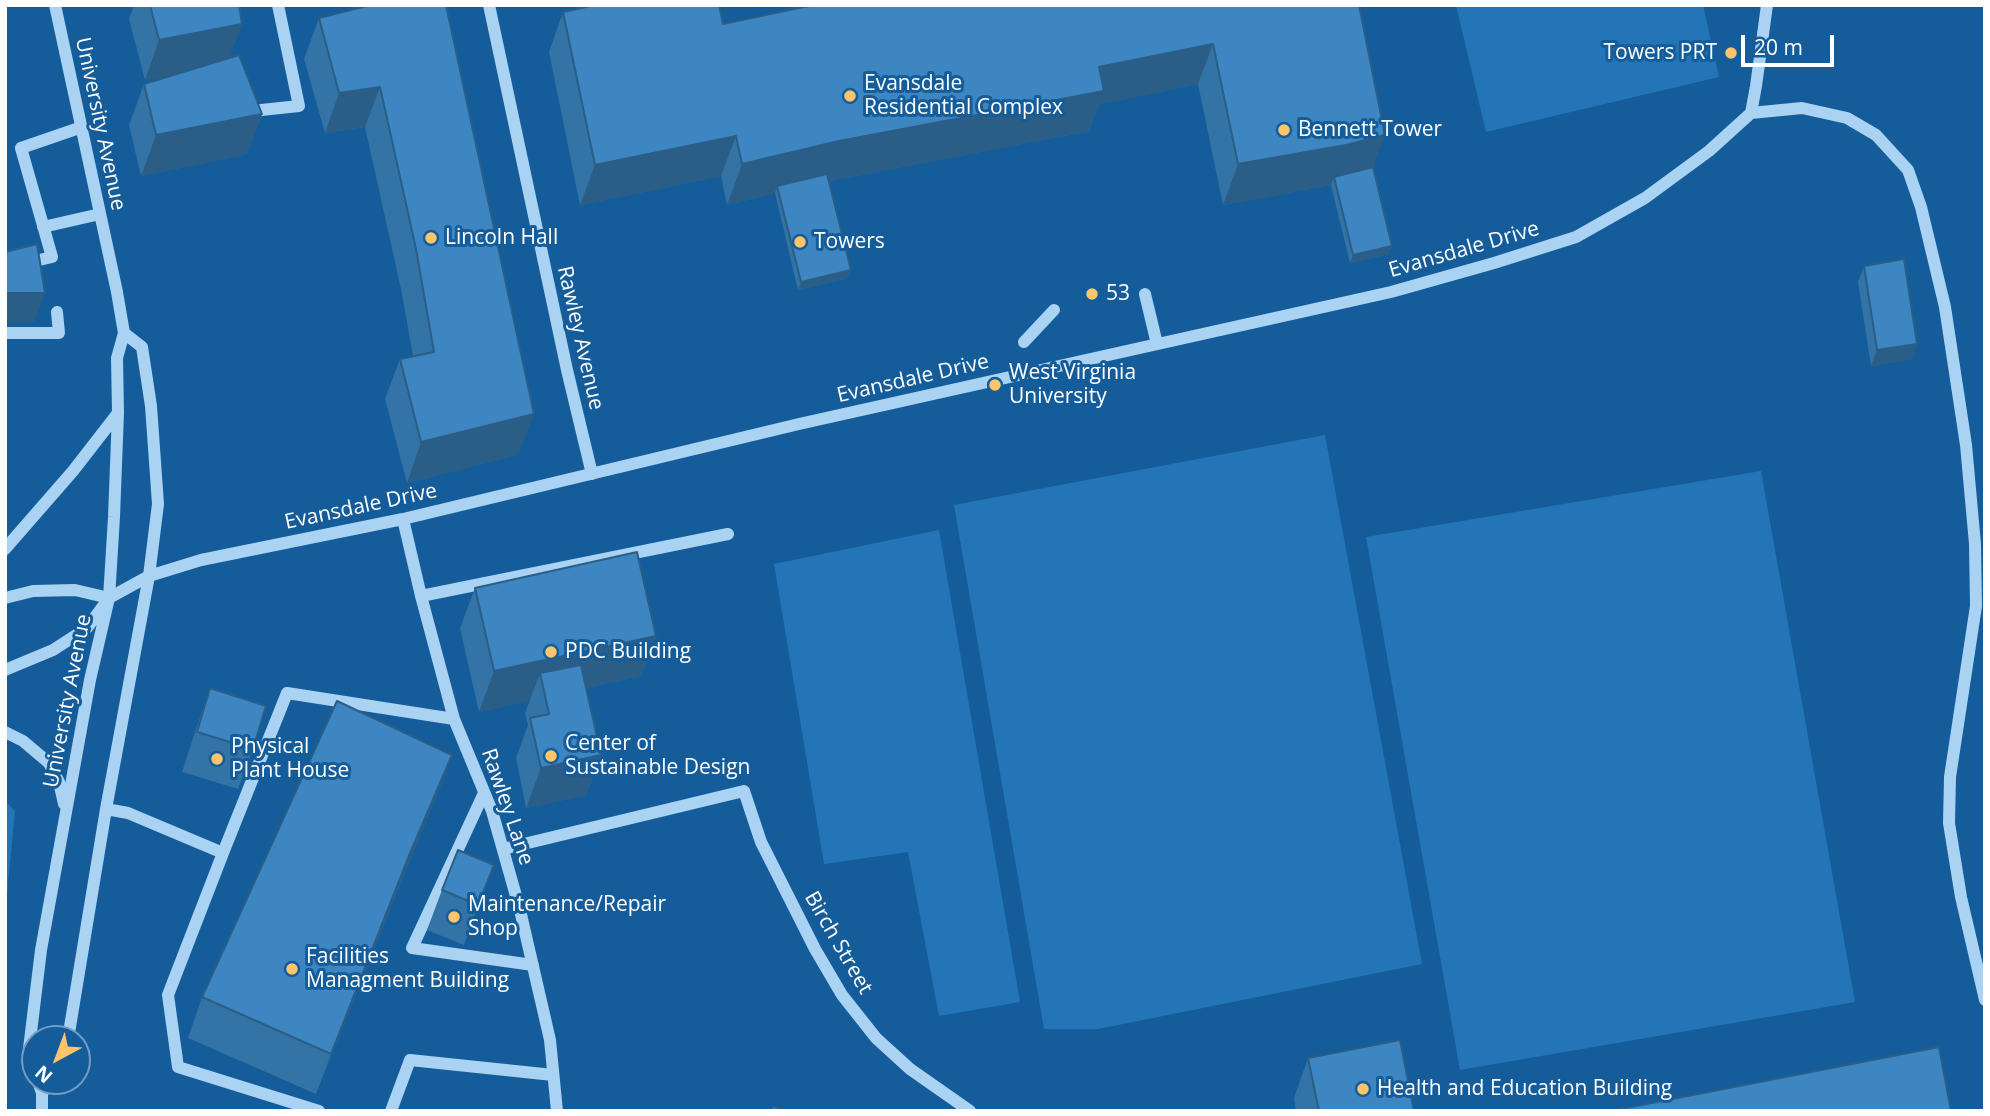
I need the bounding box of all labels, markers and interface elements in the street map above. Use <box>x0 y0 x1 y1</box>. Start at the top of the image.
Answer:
scale bar <box>1745 21 1838 65</box>
text: 20 m <box>1754 33 1803 61</box>
street label: University Avenue <box>69 35 131 213</box>
place label: Towers PRT <box>1604 40 1717 66</box>
marker: Towers PRT <box>1723 45 1739 61</box>
place label: Evansdale Residential Complex <box>864 71 1063 121</box>
marker: Evansdale Residential Complex <box>842 88 858 104</box>
place label: Bennett Tower <box>1298 117 1442 143</box>
marker: Bennett Tower <box>1276 122 1292 138</box>
street label: Evansdale Drive <box>1386 217 1542 283</box>
place label: Lincoln Hall <box>445 225 558 251</box>
place label: Towers <box>814 229 885 255</box>
marker: Lincoln Hall <box>423 230 439 246</box>
marker: Towers <box>792 234 808 250</box>
street label: Rawley Avenue <box>551 264 609 412</box>
place label: 53 <box>1106 281 1130 307</box>
marker: 53 <box>1084 286 1100 302</box>
street label: Evansdale Drive <box>835 349 991 409</box>
place label: West Virginia University <box>1009 360 1136 410</box>
marker: West Virginia University <box>987 377 1003 393</box>
street label: Evansdale Drive <box>282 479 440 535</box>
street label: University Avenue <box>39 612 97 790</box>
place label: PDC Building <box>565 639 691 665</box>
marker: PDC Building <box>543 644 559 660</box>
place label: Center of Sustainable Design <box>565 731 750 781</box>
place label: Physical Plant House <box>231 734 349 784</box>
street label: Rawley Lane <box>475 746 539 868</box>
marker: Center of Sustainable Design <box>543 748 559 764</box>
marker: Physical Plant House <box>209 751 225 767</box>
street label: Birch Street <box>798 887 878 999</box>
place label: Maintenance/Repair Shop <box>468 892 666 942</box>
marker: Maintenance/Repair Shop <box>446 909 462 925</box>
place label: Facilities Managment Building <box>306 944 509 994</box>
marker: Facilities Managment Building <box>284 961 300 977</box>
north arrow <box>21 1025 91 1095</box>
text: N <box>29 1059 58 1089</box>
place label: Health and Education Building <box>1377 1076 1672 1102</box>
marker: Health and Education Building <box>1355 1081 1371 1097</box>

